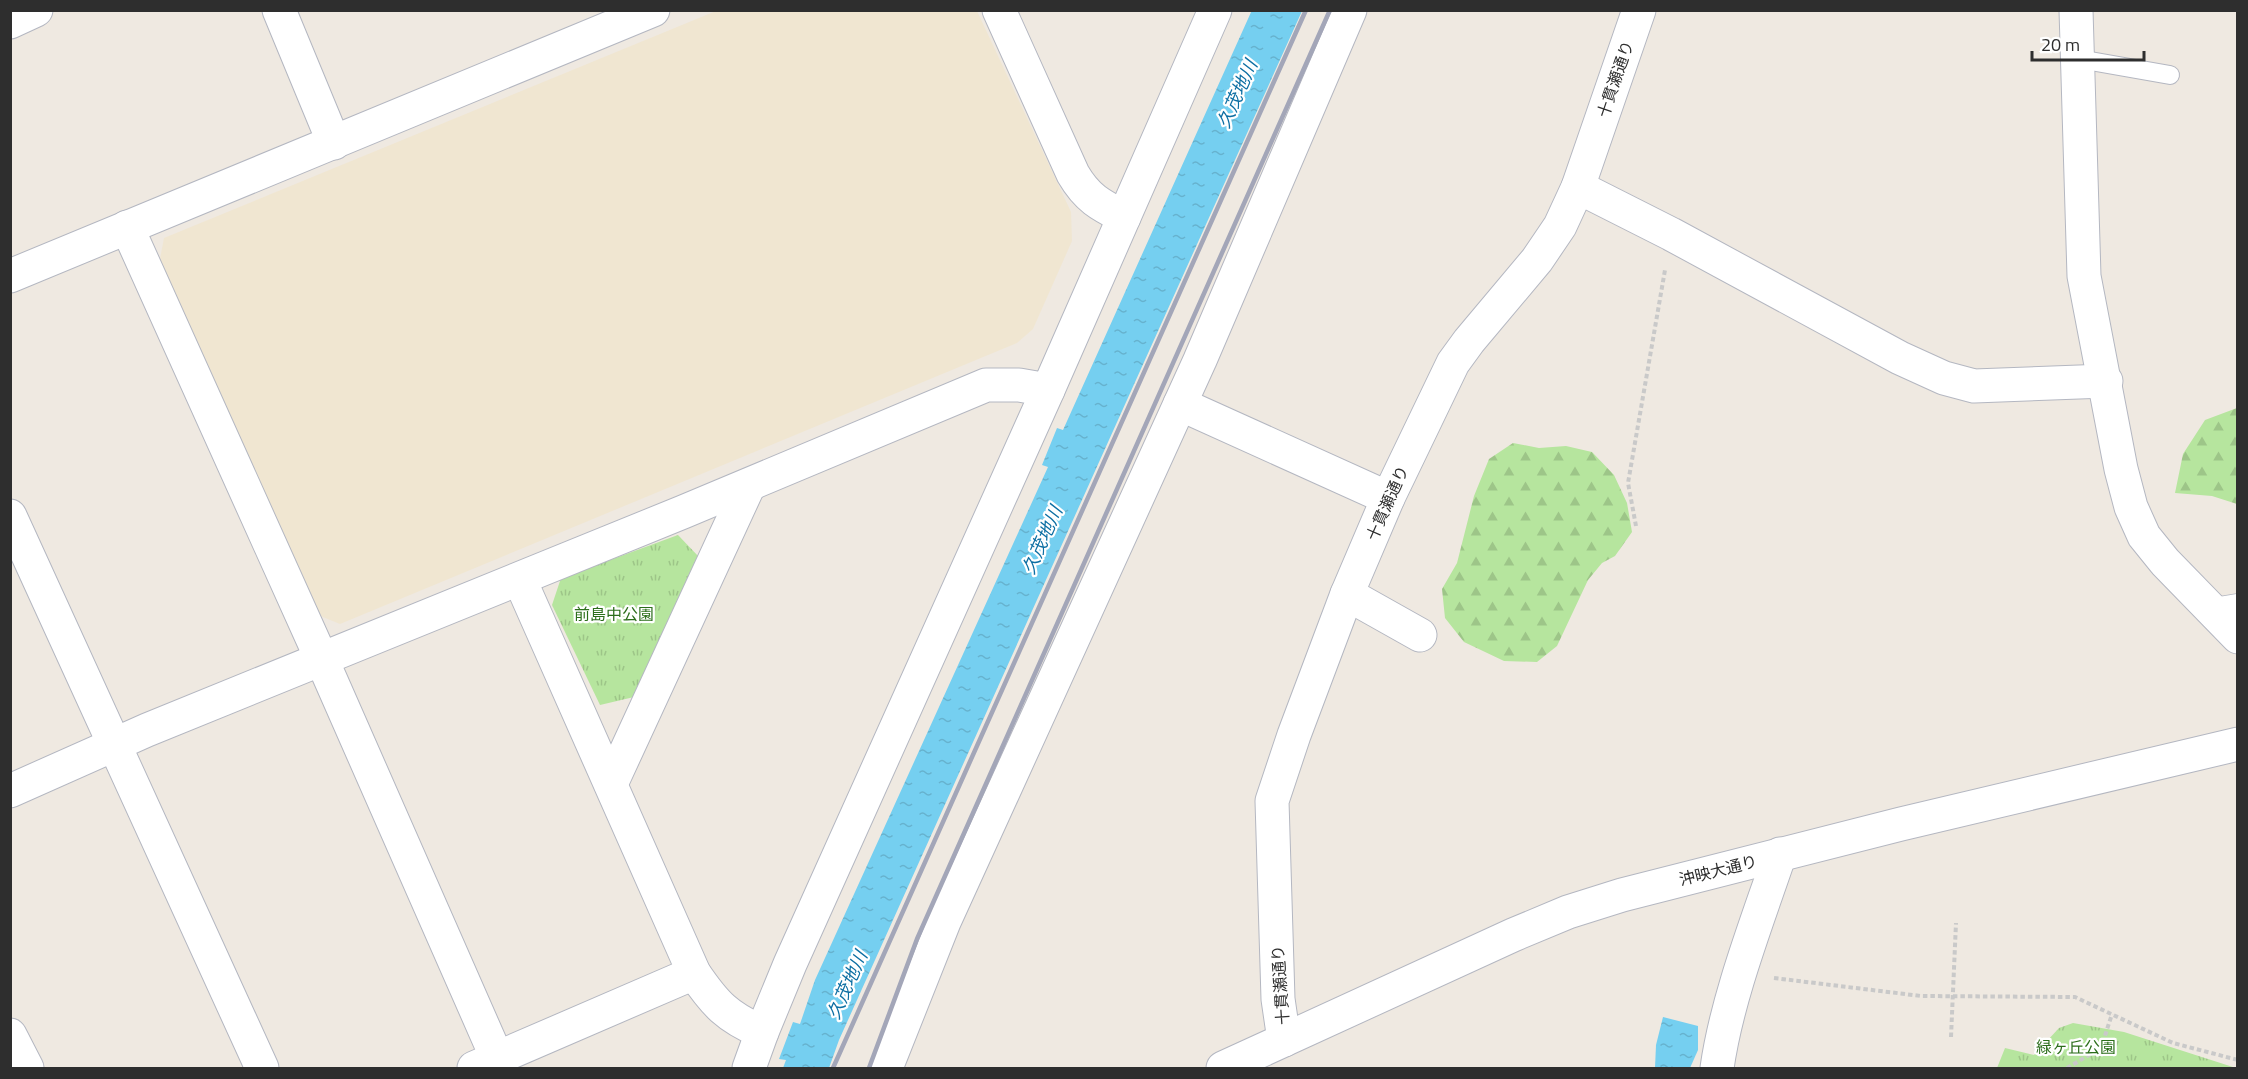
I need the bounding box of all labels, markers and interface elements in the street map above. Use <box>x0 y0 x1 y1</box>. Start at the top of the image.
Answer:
scale bar <box>2032 24 2144 62</box>
text: 20 m <box>2041 31 2080 58</box>
street label: 十貫瀬通り <box>1591 37 1639 121</box>
water label: 久茂地川 <box>1210 54 1265 132</box>
street label: 十貫瀬通り <box>1360 462 1414 544</box>
water label: 久茂地川 <box>1015 500 1070 578</box>
park label: 前島中公園 <box>574 602 654 626</box>
street label: 沖映大通り <box>1676 849 1760 891</box>
street label: 十貫瀬通り <box>1265 944 1295 1026</box>
water label: 久茂地川 <box>820 945 875 1023</box>
park label: 緑ヶ丘公園 <box>2036 1035 2116 1059</box>

